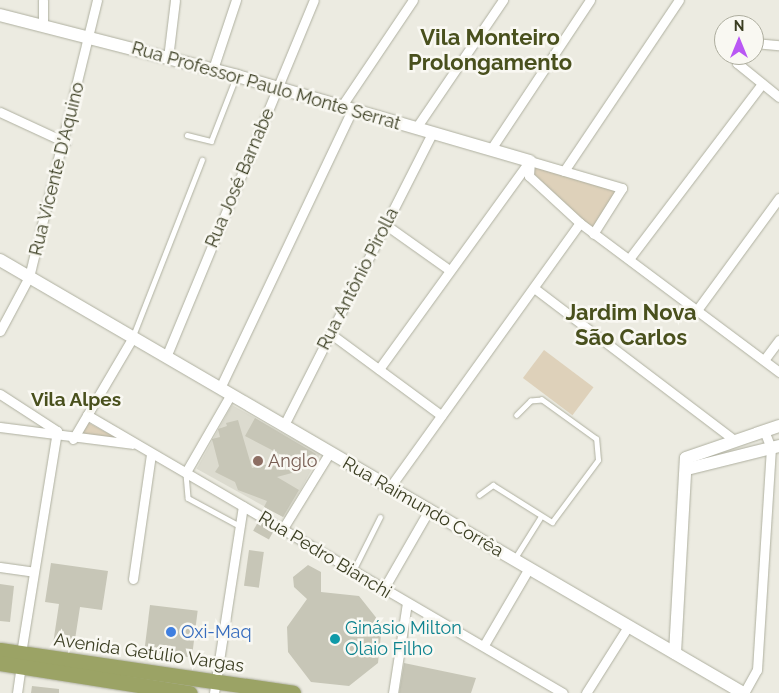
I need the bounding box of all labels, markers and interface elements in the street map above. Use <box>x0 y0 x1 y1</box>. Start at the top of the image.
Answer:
north arrow <box>714 15 764 65</box>
text: N <box>734 18 744 34</box>
district label: Vila Monteiro Prolongamento <box>408 24 572 76</box>
street label: Rua Professor Paulo Monte Serrat <box>129 37 403 135</box>
street label: Rua Vicente D'Aquino <box>25 80 89 258</box>
street label: Rua José Barnabe <box>201 105 279 251</box>
street label: Rua Antônio Pirolla <box>313 204 403 354</box>
district label: Jardim Nova São Carlos <box>565 299 697 350</box>
district label: Vila Alpes <box>31 389 121 411</box>
place label: Anglo <box>268 450 317 472</box>
street label: Rua Raimundo Corrêa <box>339 452 507 562</box>
marker: Anglo <box>252 455 264 467</box>
street label: Rua Pedro Bianchi <box>255 507 395 603</box>
place label: Ginásio Milton Olaio Filho <box>345 618 462 660</box>
place label: Oxi-Maq <box>181 621 252 643</box>
marker: Oxi-Maq <box>165 626 177 638</box>
street label: Avenida Getúlio Vargas <box>52 629 246 677</box>
marker: Ginásio Milton Olaio Filho <box>329 633 341 645</box>

